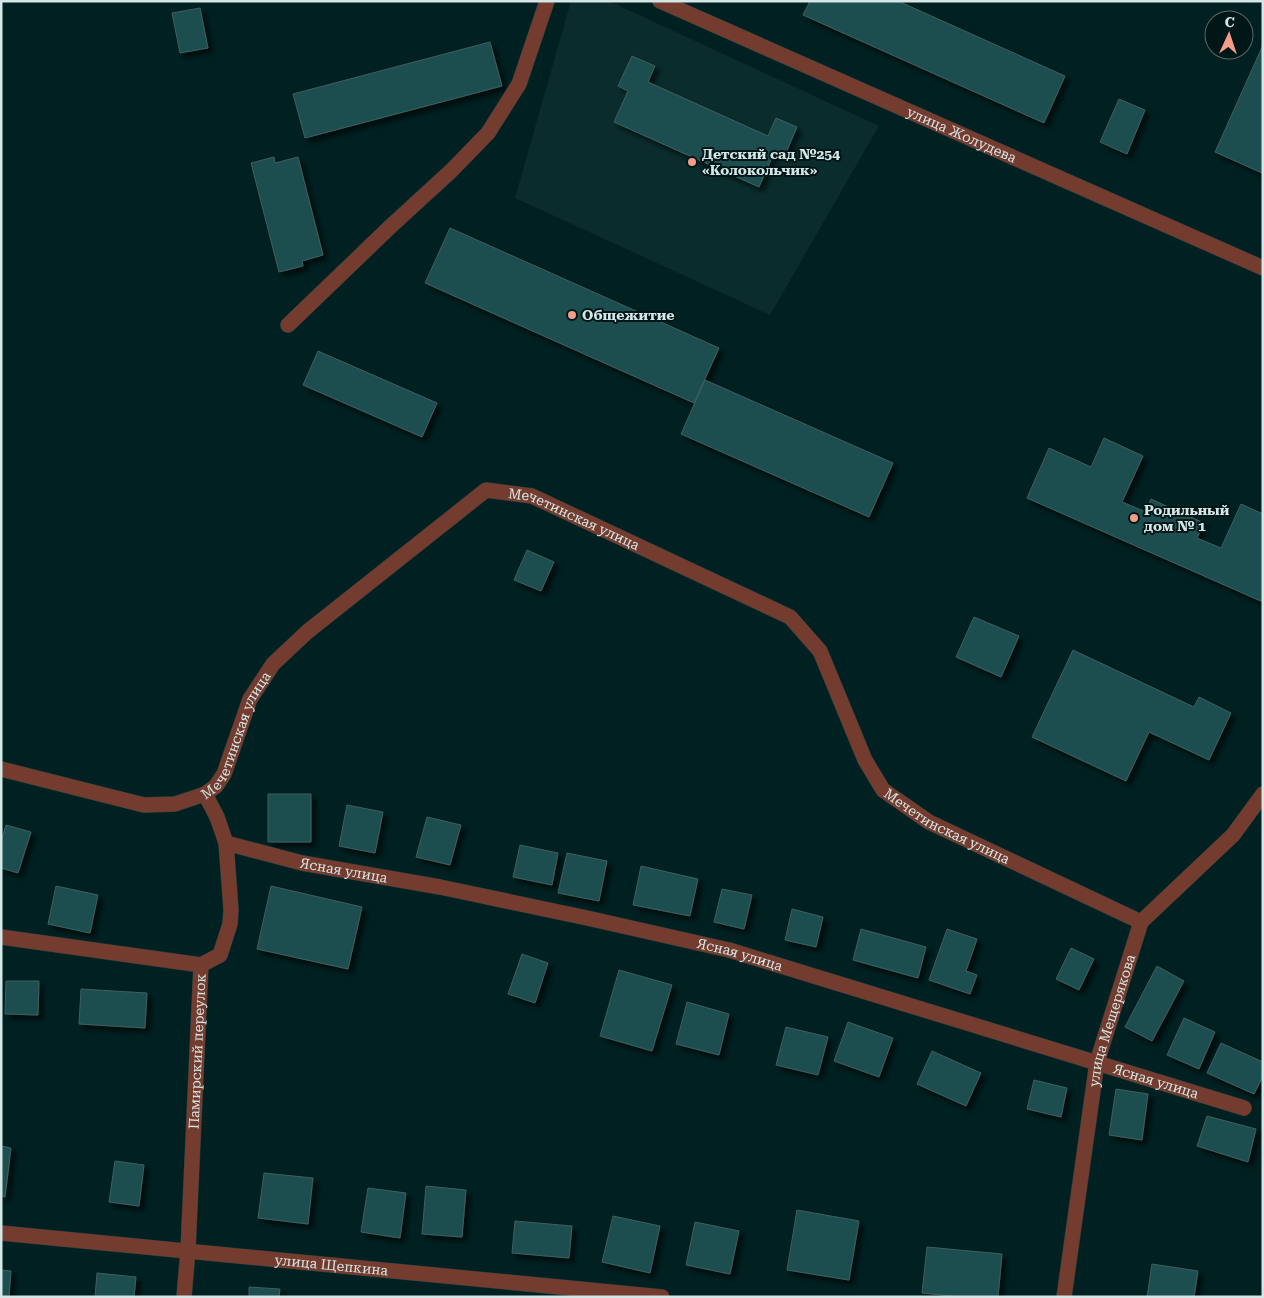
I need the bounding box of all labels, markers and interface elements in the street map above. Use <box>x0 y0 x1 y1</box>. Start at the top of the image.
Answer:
north arrow <box>1204 10 1254 60</box>
text: С <box>1224 14 1235 30</box>
street label: улица Жолудева <box>904 103 1019 166</box>
place label: Детский сад №254 «Колокольчик» <box>702 146 840 178</box>
marker: Детский сад №254 «Колокольчик» <box>686 156 698 168</box>
place label: Общежитие <box>582 307 675 323</box>
marker: Общежитие <box>566 309 578 321</box>
street label: Мечетинская улица <box>507 485 642 553</box>
place label: Родильный дом № 1 <box>1144 502 1230 534</box>
marker: Родильный дом № 1 <box>1128 512 1140 524</box>
street label: Мечетинская улица <box>198 668 274 802</box>
street label: Мечетинская улица <box>881 785 1013 867</box>
street label: Ясная улица <box>299 855 389 886</box>
street label: Ясная улица <box>695 935 785 974</box>
street label: улица Мещерякова <box>1086 952 1138 1088</box>
street label: Памирский переулок <box>186 973 209 1129</box>
street label: Ясная улица <box>1111 1060 1201 1102</box>
street label: улица Щепкина <box>274 1252 389 1278</box>

